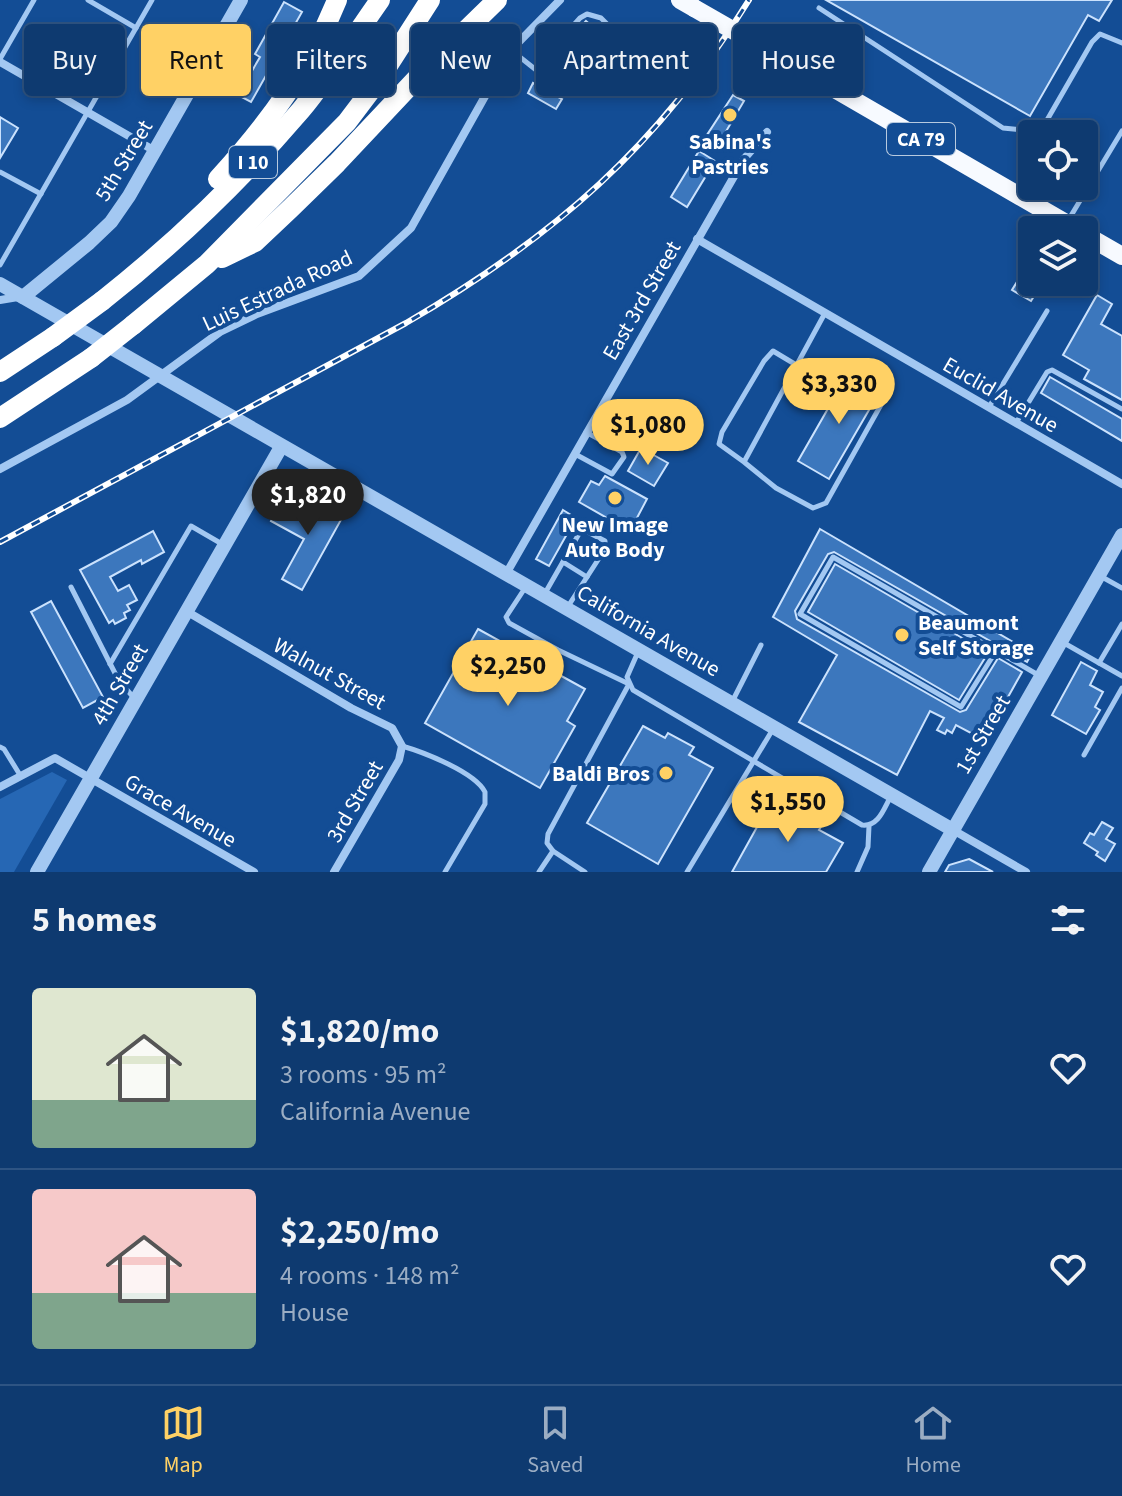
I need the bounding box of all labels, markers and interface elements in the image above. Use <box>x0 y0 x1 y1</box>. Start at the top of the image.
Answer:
chip: Buy <box>24 24 125 96</box>
chip: Rent <box>141 24 251 96</box>
chip: Filters <box>267 24 395 96</box>
chip: New <box>411 24 520 96</box>
chip: Apartment <box>536 24 717 96</box>
chip: House <box>733 24 863 96</box>
marker: Sabina's Pastries <box>721 106 739 124</box>
street label: 5th Street <box>87 113 161 207</box>
map controls <box>1018 120 1098 296</box>
button: locate <box>1018 120 1098 200</box>
road number: CA 79 <box>887 123 955 155</box>
place label: Sabina's Pastries <box>689 126 772 183</box>
road number: I 10 <box>229 146 277 178</box>
button: layers <box>1018 216 1098 296</box>
street label: East 3rd Street <box>595 234 689 366</box>
street label: Luis Estrada Road <box>197 242 358 340</box>
street label: Euclid Avenue <box>937 349 1064 441</box>
pin: $3,330 <box>774 358 904 426</box>
text: $3,330 <box>801 365 877 402</box>
pin: $1,080 <box>583 399 713 467</box>
text: $1,080 <box>610 406 686 443</box>
pin: $1,820 <box>243 469 373 537</box>
text: $1,820 <box>270 476 346 513</box>
marker: New Image Auto Body <box>606 489 624 507</box>
place label: New Image Auto Body <box>561 509 669 566</box>
street label: California Avenue <box>571 577 726 685</box>
place label: Beaumont Self Storage <box>918 607 1034 664</box>
marker: Beaumont Self Storage <box>893 626 911 644</box>
street label: Walnut Street <box>267 630 392 718</box>
street label: 4th Street <box>84 637 156 731</box>
pin: $2,250 <box>443 640 573 708</box>
text: $2,250 <box>470 647 546 684</box>
street label: 1st Street <box>947 688 1019 780</box>
street label: 3rd Street <box>318 754 392 849</box>
place label: Baldi Bros <box>552 758 650 790</box>
marker: Baldi Bros <box>657 764 675 782</box>
street label: Grace Avenue <box>119 766 242 856</box>
pin: $1,550 <box>723 776 853 844</box>
text: $1,550 <box>750 783 826 820</box>
text: 5 homes <box>32 896 157 945</box>
icon: filters <box>1046 898 1090 942</box>
text: $1,820/mo <box>280 1007 440 1056</box>
icon: home <box>96 1020 192 1116</box>
icon: heart <box>1046 1046 1090 1090</box>
text: 3 rooms · 95 m² <box>280 1056 447 1093</box>
text: California Avenue <box>280 1093 470 1130</box>
text: $2,250/mo <box>280 1208 440 1257</box>
icon: home <box>96 1221 192 1317</box>
icon: heart <box>1046 1247 1090 1291</box>
text: 4 rooms · 148 m² <box>280 1257 459 1294</box>
text: House <box>280 1294 349 1331</box>
tab: Map <box>161 1401 205 1481</box>
tab: Saved <box>527 1401 583 1481</box>
tab: Home <box>906 1401 961 1481</box>

